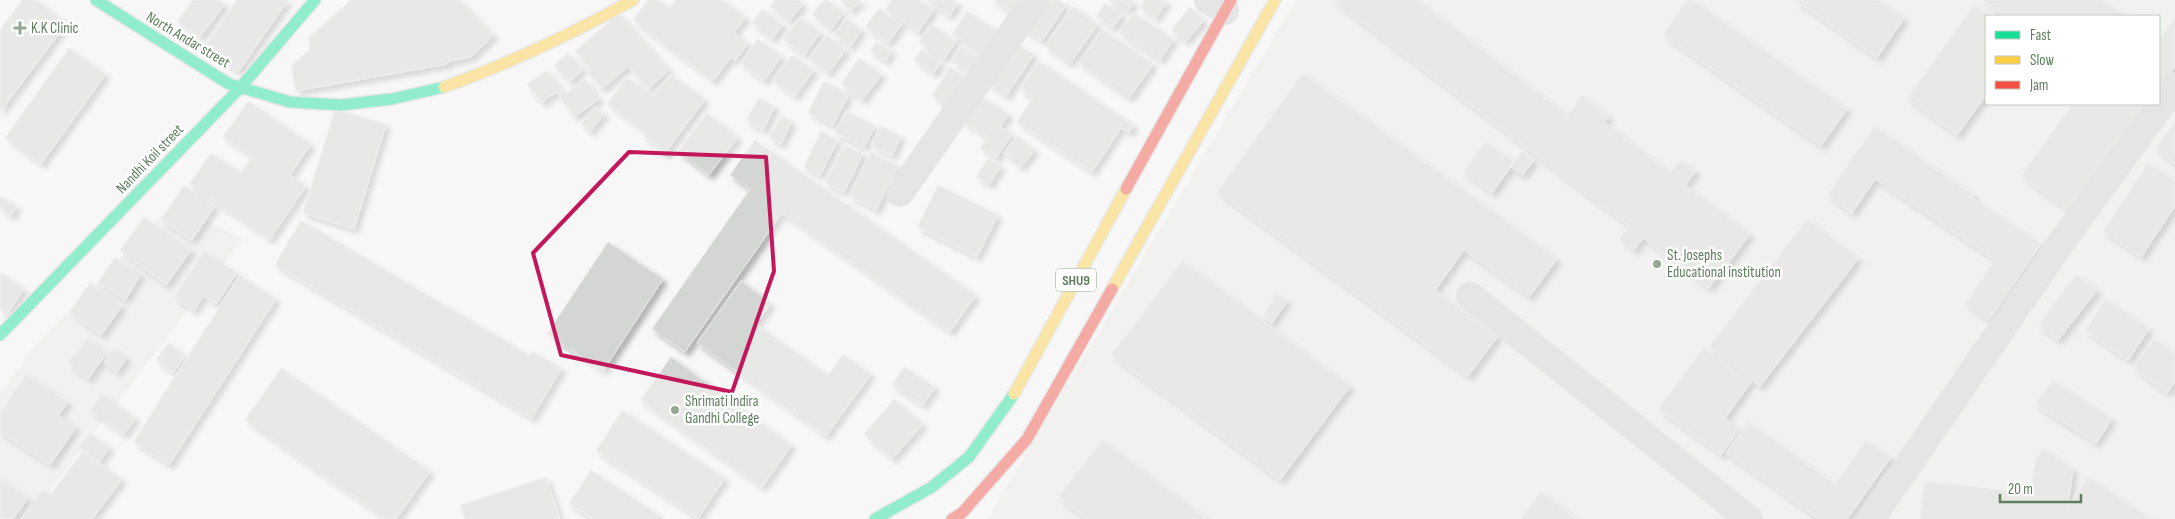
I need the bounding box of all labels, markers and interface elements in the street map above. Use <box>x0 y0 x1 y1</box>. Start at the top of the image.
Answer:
street label: North Andar street <box>143 8 234 73</box>
legend <box>1985 15 2160 105</box>
place label: K.K Clinic <box>31 19 78 38</box>
marker: K.K Clinic <box>13 21 27 35</box>
text: Fast <box>2030 26 2052 45</box>
text: Slow <box>2030 51 2054 70</box>
text: Jam <box>2029 76 2048 95</box>
street label: Nandhi Koil street <box>112 120 188 198</box>
place label: St. Josephs Educational institution <box>1667 246 1781 282</box>
marker: St. Josephs Educational institution <box>1651 258 1663 270</box>
road number: SHU9 <box>1056 268 1096 292</box>
place label: Shrimati Indira Gandhi College <box>685 392 759 428</box>
marker: Shrimati Indira Gandhi College <box>669 404 681 416</box>
scale bar <box>2000 472 2081 504</box>
text: 20 m <box>2008 480 2033 499</box>

